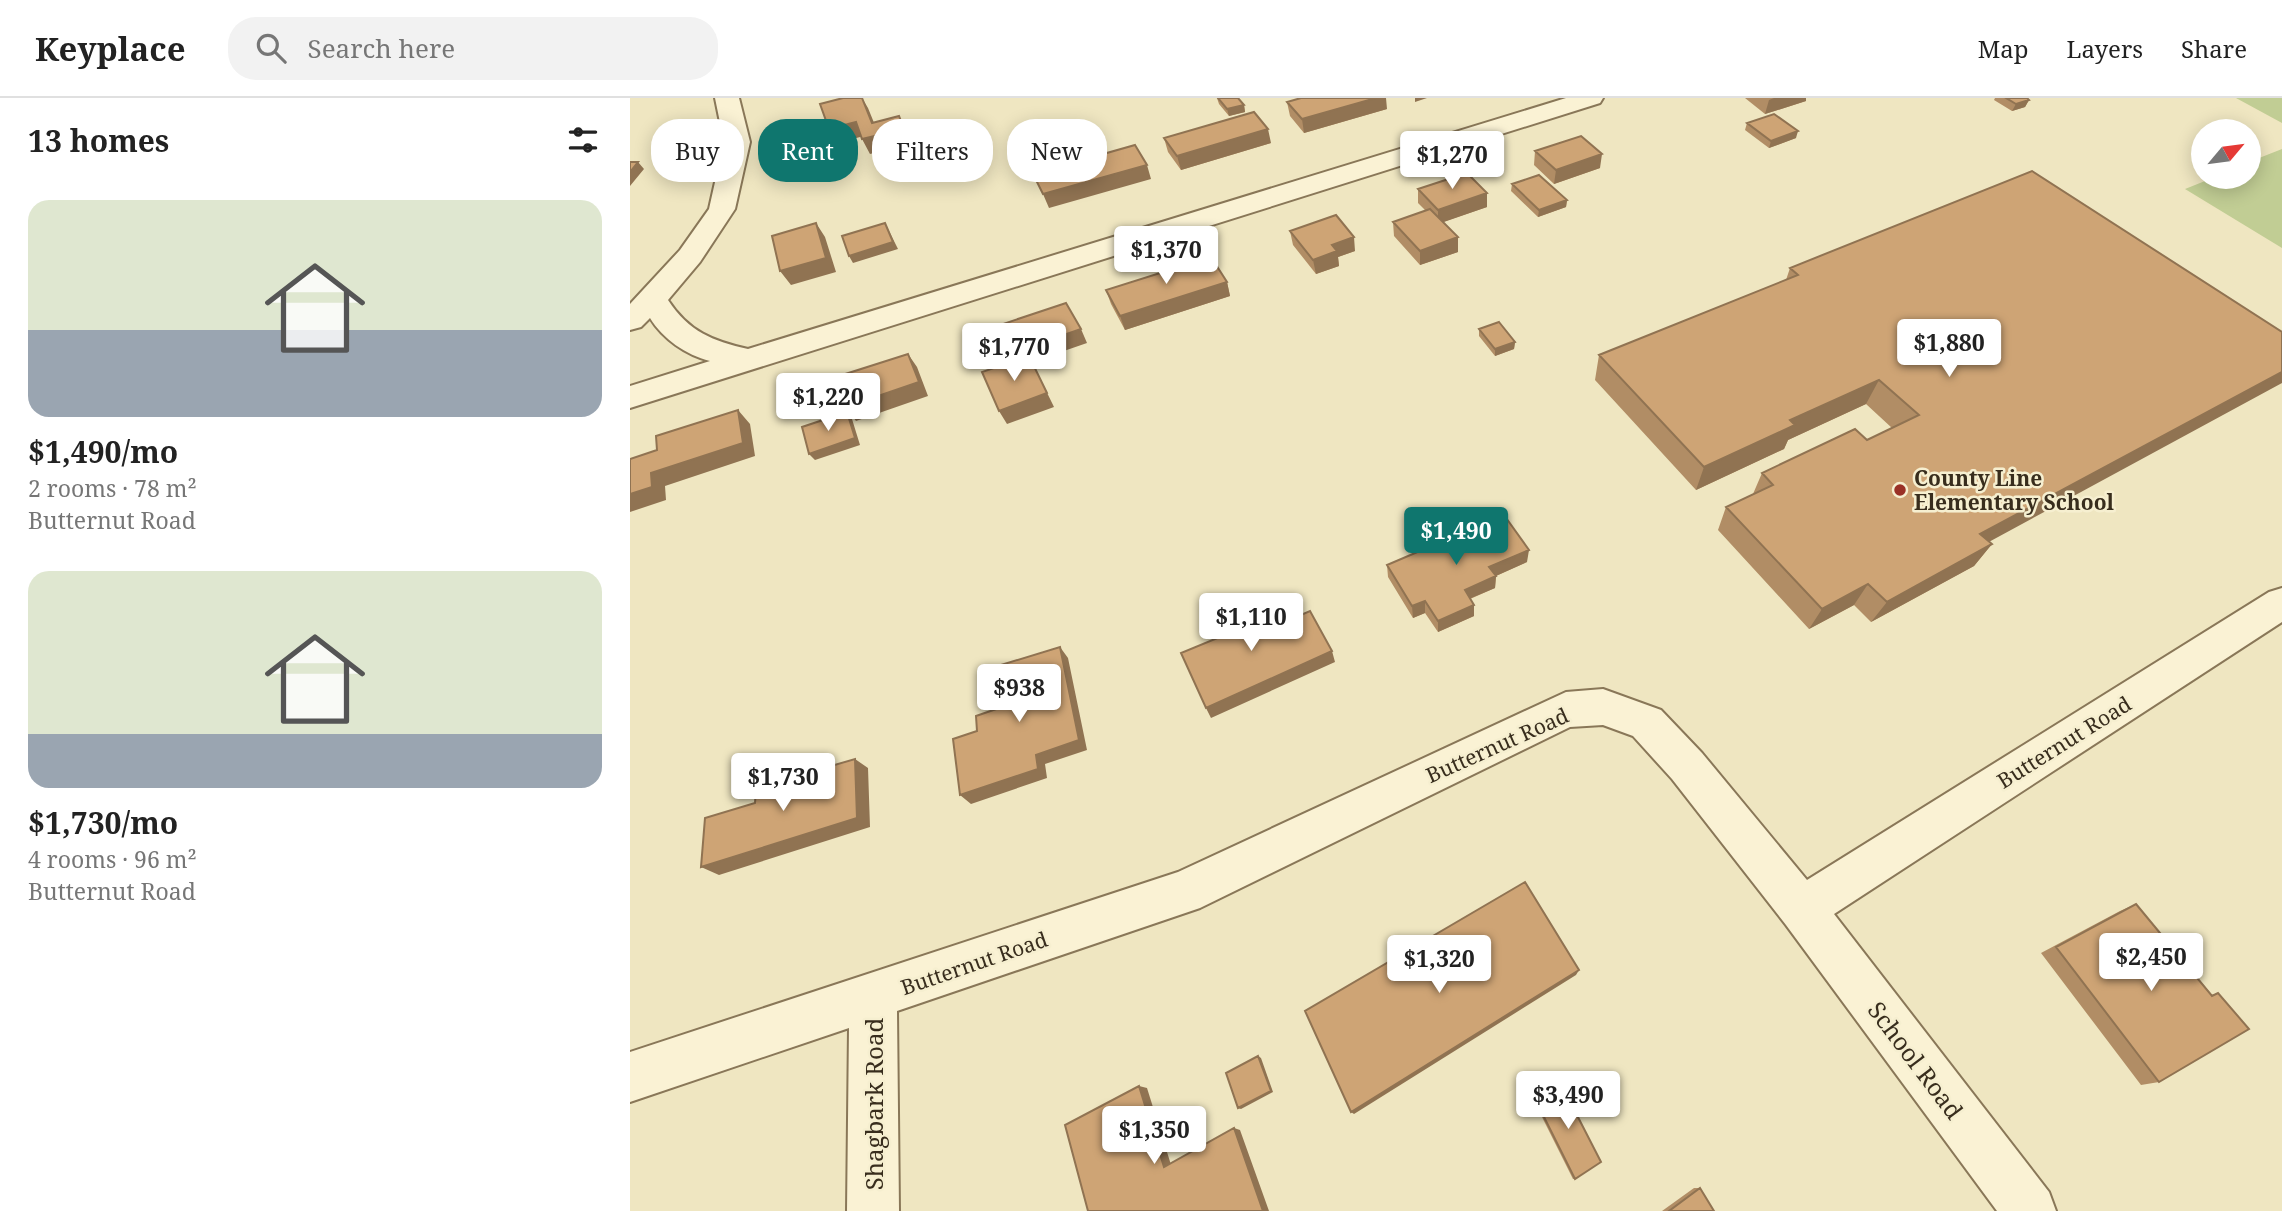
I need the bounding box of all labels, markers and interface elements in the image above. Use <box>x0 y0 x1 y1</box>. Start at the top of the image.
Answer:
search box <box>228 17 718 80</box>
text: Keyplace <box>35 26 186 71</box>
icon: search <box>252 29 290 67</box>
text: Search here <box>308 30 455 66</box>
text: Map <box>1978 32 2029 65</box>
text: Layers <box>2067 32 2143 65</box>
text: Share <box>2181 32 2247 65</box>
chip: Buy <box>651 119 744 182</box>
chip: Rent <box>758 119 858 182</box>
chip: Filters <box>872 119 993 182</box>
chip: New <box>1007 119 1107 182</box>
north arrow <box>2191 119 2261 189</box>
map controls <box>2191 119 2261 189</box>
text: 13 homes <box>28 120 169 161</box>
icon: filters <box>564 121 602 159</box>
pin: $1,270 <box>1395 132 1509 191</box>
text: $1,270 <box>1416 138 1488 170</box>
pin: $1,370 <box>1109 226 1223 286</box>
text: $1,370 <box>1130 233 1202 265</box>
icon: home <box>252 245 378 371</box>
pin: $1,880 <box>1892 320 2006 379</box>
pin: $1,770 <box>957 324 1071 383</box>
text: $1,880 <box>1913 326 1985 358</box>
text: $1,770 <box>978 330 1050 362</box>
pin: $1,220 <box>771 374 885 433</box>
text: $1,220 <box>792 380 864 412</box>
text: $1,490/mo <box>28 431 178 472</box>
place label: County Line Elementary School <box>1914 464 2115 516</box>
text: 2 rooms · 78 m² <box>28 472 197 504</box>
marker: County Line Elementary School <box>1892 482 1908 498</box>
text: Butternut Road <box>28 504 196 536</box>
pin: $1,490 <box>1399 508 1513 567</box>
text: $1,490 <box>1420 514 1492 546</box>
pin: $1,110 <box>1194 594 1308 653</box>
text: $1,110 <box>1215 600 1287 632</box>
icon: home <box>252 616 378 742</box>
pin: $938 <box>978 664 1060 724</box>
text: $938 <box>993 671 1045 703</box>
street label: Butternut Road <box>1992 689 2137 794</box>
street label: Butternut Road <box>1421 701 1573 789</box>
pin: $1,730 <box>726 754 840 813</box>
text: $1,730 <box>747 760 819 792</box>
text: $1,730/mo <box>28 802 178 843</box>
text: 4 rooms · 96 m² <box>28 843 197 875</box>
text: Butternut Road <box>28 875 196 907</box>
street label: Butternut Road <box>897 925 1051 1001</box>
pin: $2,450 <box>2094 934 2208 993</box>
pin: $1,320 <box>1382 936 1496 995</box>
text: $2,450 <box>2115 940 2187 972</box>
text: $1,320 <box>1403 942 1475 974</box>
street label: School Road <box>1861 994 1971 1126</box>
street label: Shagbark Road <box>857 1018 890 1190</box>
pin: $3,490 <box>1511 1072 1625 1131</box>
text: $3,490 <box>1532 1078 1604 1110</box>
pin: $1,350 <box>1097 1107 1211 1166</box>
text: $1,350 <box>1118 1113 1190 1145</box>

